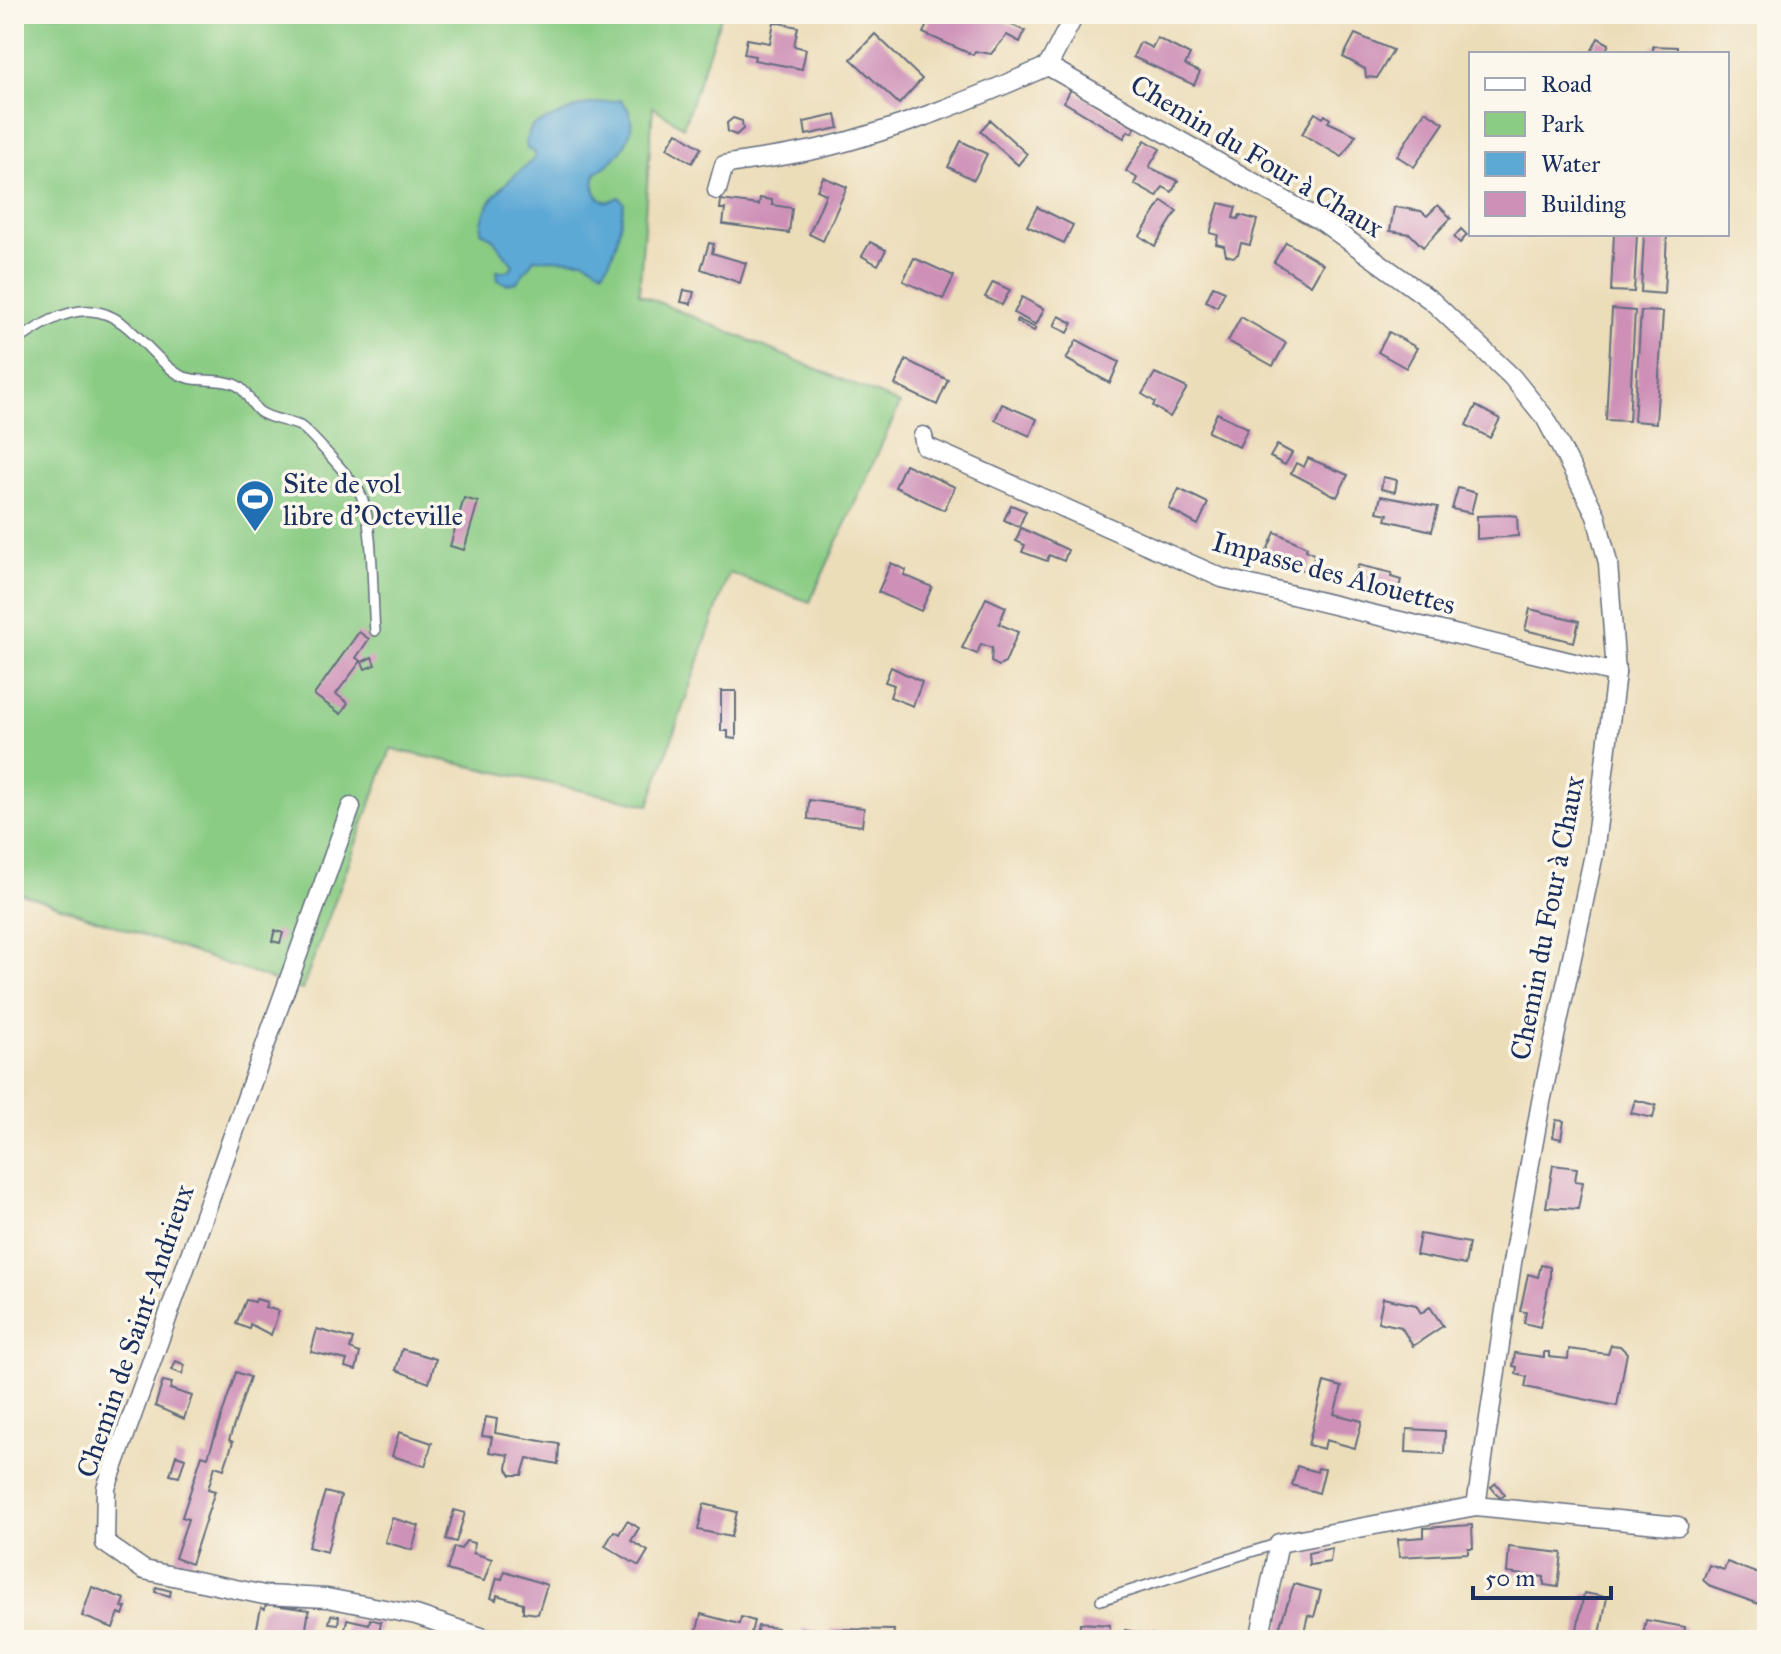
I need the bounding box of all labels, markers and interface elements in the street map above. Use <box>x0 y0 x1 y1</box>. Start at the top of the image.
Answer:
legend <box>1469 52 1729 236</box>
street label: Chemin du Four à Chaux <box>1124 67 1390 246</box>
text: Road <box>1541 69 1592 99</box>
text: Park <box>1541 109 1585 139</box>
text: Water <box>1541 149 1600 179</box>
text: Building <box>1541 189 1626 219</box>
place label: Site de vol libre d'Octeville <box>283 466 463 533</box>
sports icon: Site de vol libre d'Octeville <box>234 478 276 533</box>
street label: Impasse des Alouettes <box>1209 524 1459 622</box>
street label: Chemin du Four à Chaux <box>1502 772 1592 1063</box>
street label: Chemin de Saint-Andrieux <box>68 1179 202 1482</box>
scale bar <box>1473 1550 1611 1600</box>
text: 50 m <box>1485 1563 1535 1593</box>

